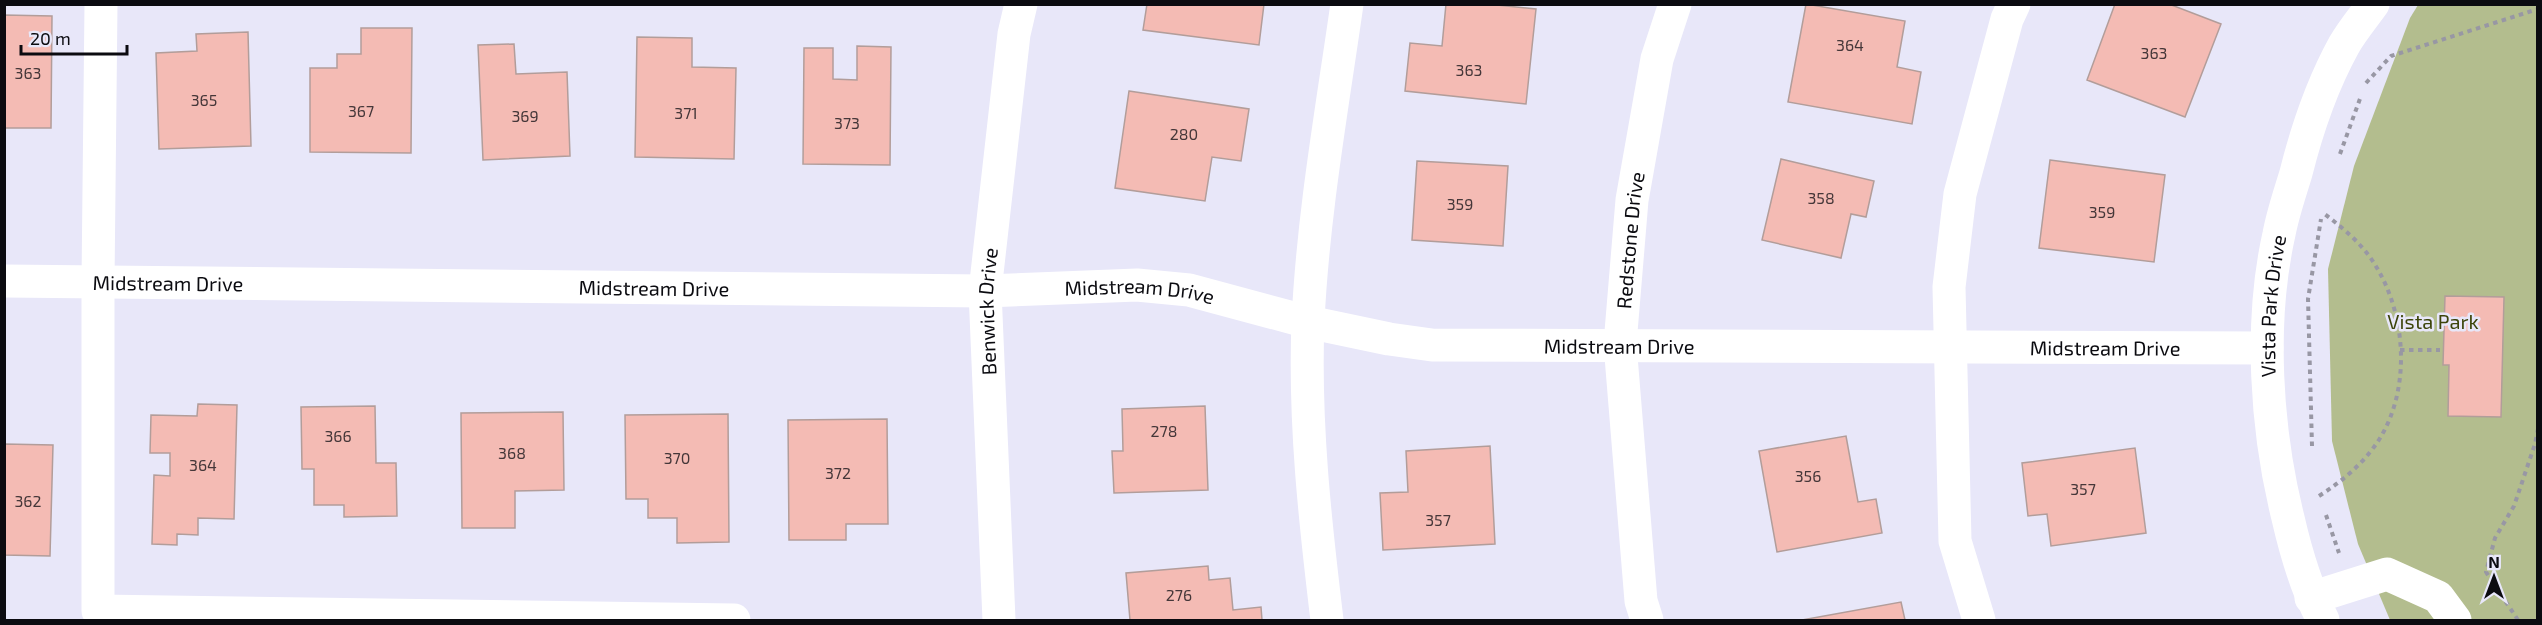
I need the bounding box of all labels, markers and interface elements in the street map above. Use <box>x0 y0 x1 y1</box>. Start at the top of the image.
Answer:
scale bar <box>21 18 128 56</box>
text: 20 m <box>30 27 71 49</box>
house number: 364 <box>1836 35 1864 54</box>
house number: 363 <box>2141 43 2167 62</box>
house number: 363 <box>1456 60 1482 79</box>
house number: 363 <box>15 63 41 82</box>
house number: 365 <box>191 90 217 109</box>
house number: 367 <box>348 101 374 120</box>
house number: 371 <box>674 103 698 122</box>
house number: 369 <box>511 106 539 125</box>
house number: 373 <box>834 113 860 132</box>
house number: 280 <box>1170 124 1198 143</box>
street label: Redstone Drive <box>1611 170 1649 310</box>
house number: 358 <box>1807 188 1835 207</box>
house number: 359 <box>1447 194 1473 213</box>
house number: 359 <box>2089 202 2115 221</box>
street label: Vista Park Drive <box>2255 233 2290 378</box>
street label: Benwick Drive <box>973 246 1002 376</box>
street label: Midstream Drive <box>92 270 244 295</box>
street label: Midstream Drive <box>1064 273 1217 308</box>
street label: Midstream Drive <box>578 275 729 300</box>
park label: Vista Park <box>2387 309 2479 333</box>
street label: Midstream Drive <box>1544 333 1695 358</box>
street label: Midstream Drive <box>2030 335 2181 360</box>
house number: 278 <box>1151 421 1177 440</box>
house number: 366 <box>324 426 352 445</box>
house number: 368 <box>498 443 526 462</box>
house number: 370 <box>664 448 690 467</box>
house number: 364 <box>189 455 217 474</box>
house number: 372 <box>825 463 851 482</box>
house number: 356 <box>1795 466 1821 485</box>
house number: 357 <box>2070 479 2096 498</box>
house number: 362 <box>14 491 42 510</box>
house number: 357 <box>1425 510 1451 529</box>
north arrow <box>2464 547 2524 607</box>
text: N <box>2488 552 2500 571</box>
house number: 276 <box>1166 585 1192 604</box>

